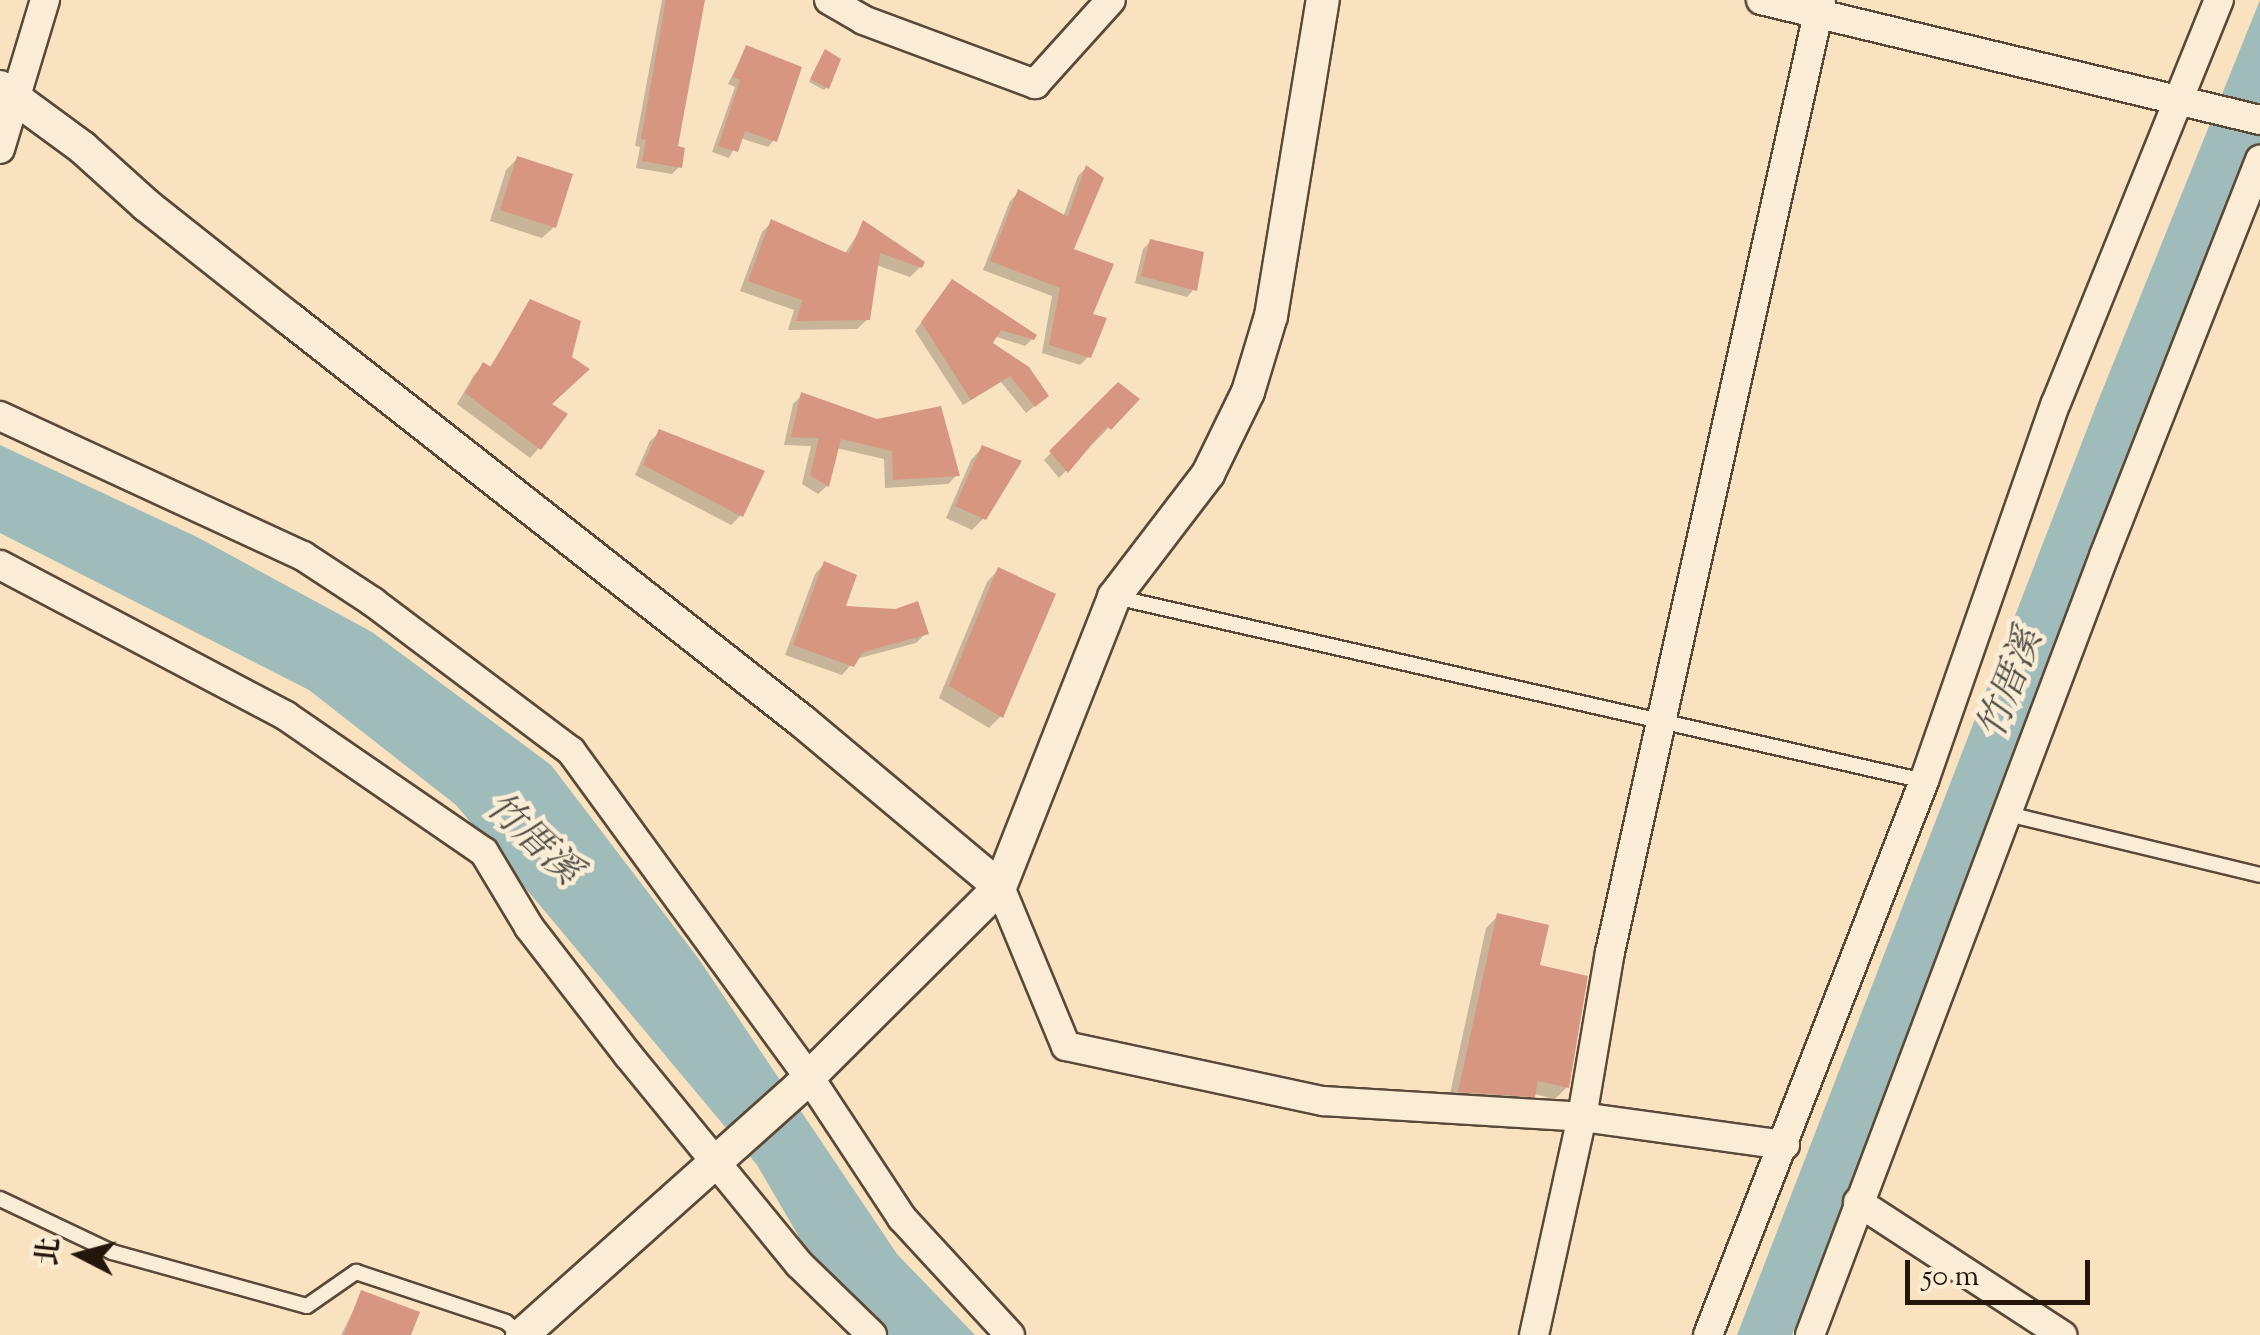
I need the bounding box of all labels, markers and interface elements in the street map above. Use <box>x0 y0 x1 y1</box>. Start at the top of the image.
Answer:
water label: 竹厝溪 <box>1971 624 2055 746</box>
water label: 竹厝溪 <box>474 785 588 897</box>
north arrow <box>30 1205 130 1305</box>
text: 北 <box>29 1236 72 1268</box>
scale bar <box>1910 1240 2095 1302</box>
text: 50 m <box>1922 1256 1979 1299</box>

